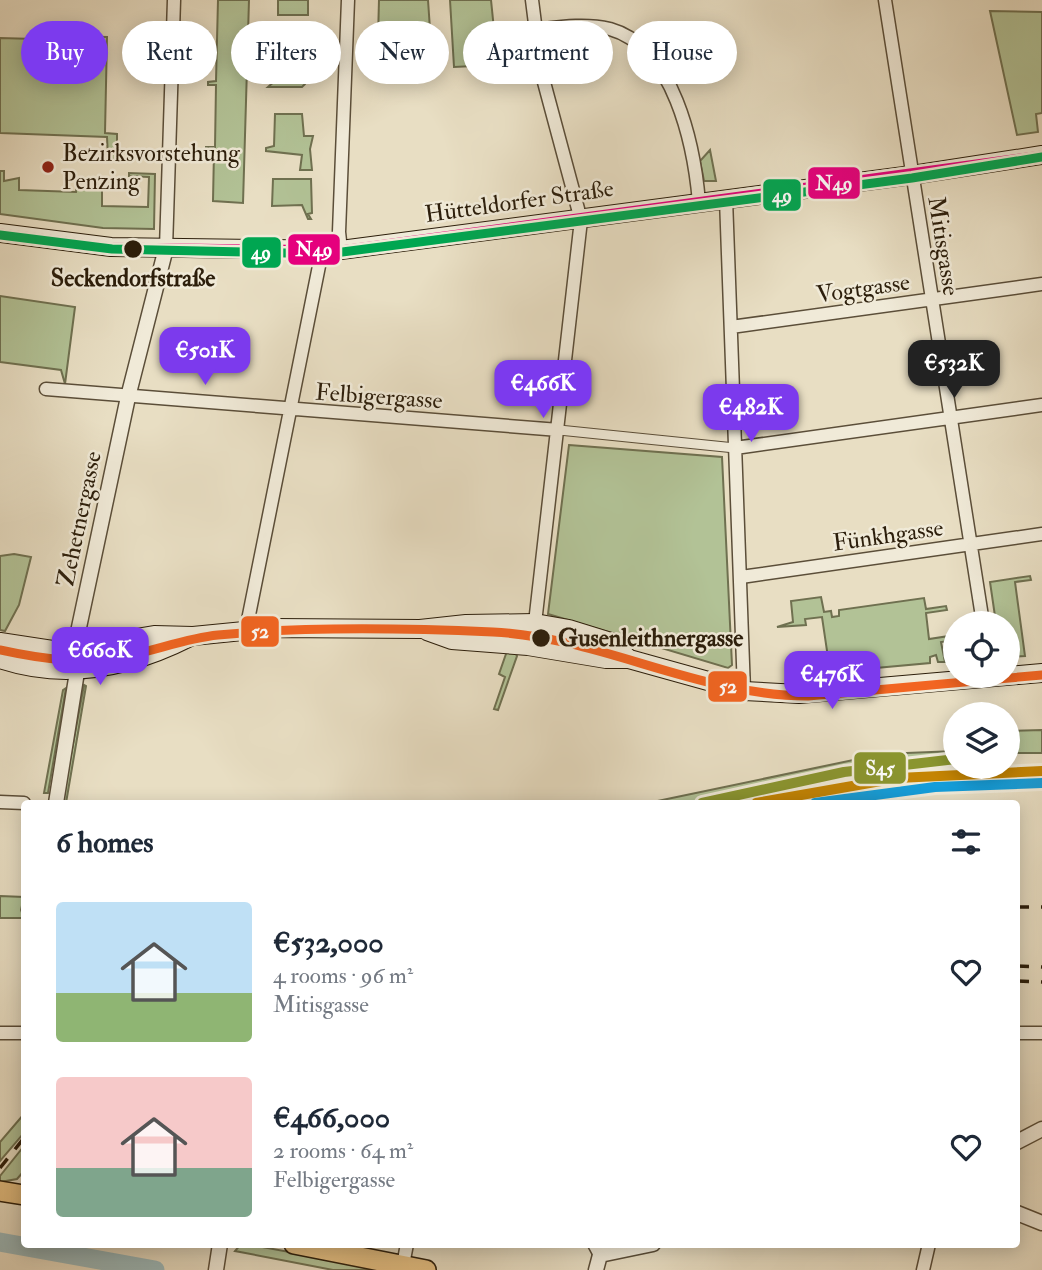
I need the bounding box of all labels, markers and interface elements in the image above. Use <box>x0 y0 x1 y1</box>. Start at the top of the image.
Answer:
chip: Buy <box>21 21 108 84</box>
chip: Rent <box>122 21 217 84</box>
chip: Filters <box>231 21 341 84</box>
chip: New <box>355 21 449 84</box>
chip: Apartment <box>463 21 613 84</box>
chip: House <box>627 21 737 84</box>
place label: Bezirksvorstehung Penzing <box>62 138 241 197</box>
marker: Bezirksvorstehung Penzing <box>40 159 56 175</box>
line badge: N49 <box>807 166 861 200</box>
text: N49 <box>815 172 853 196</box>
street label: Hütteldorfer Straße <box>423 173 615 230</box>
line badge: 49 <box>762 178 802 212</box>
text: 49 <box>771 184 792 208</box>
street label: Mitisgasse <box>920 194 967 298</box>
line badge: N49 <box>287 233 341 266</box>
line badge: 49 <box>241 236 282 269</box>
marker: Seckendorfstraße <box>122 238 144 260</box>
text: N49 <box>295 238 333 262</box>
text: 49 <box>250 241 271 265</box>
place label: Seckendorfstraße <box>51 263 215 294</box>
street label: Vogtgasse <box>814 267 912 310</box>
pin: €501K <box>156 328 254 387</box>
text: €501K <box>175 335 235 364</box>
pin: €532K <box>905 340 1003 400</box>
text: €532K <box>924 348 984 377</box>
pin: €466K <box>494 360 592 420</box>
text: €466K <box>510 368 576 397</box>
street label: Felbigergasse <box>314 377 444 416</box>
pin: €482K <box>702 384 800 444</box>
text: €482K <box>719 392 783 421</box>
street label: Zehetnergasse <box>50 448 109 590</box>
street label: Fünkhgasse <box>831 512 945 559</box>
map controls <box>943 611 1020 779</box>
button: locate <box>943 611 1020 688</box>
line badge: 52 <box>240 615 280 648</box>
text: 52 <box>251 620 269 644</box>
place label: Gusenleithnergasse <box>558 623 743 654</box>
marker: Gusenleithnergasse <box>530 627 552 649</box>
pin: €660K <box>51 628 149 687</box>
text: €660K <box>68 635 132 664</box>
pin: €476K <box>783 652 881 711</box>
text: €476K <box>800 659 864 688</box>
line badge: 52 <box>707 670 748 703</box>
text: 52 <box>719 675 737 699</box>
button: layers <box>943 702 1020 779</box>
line badge: S45 <box>853 751 907 785</box>
text: S45 <box>865 757 895 781</box>
icon: filters <box>947 823 985 861</box>
text: 6 homes <box>56 824 154 861</box>
text: €532,000 <box>273 924 384 961</box>
icon: home <box>112 930 196 1014</box>
icon: heart <box>947 953 985 991</box>
text: 4 rooms · 96 m² <box>273 961 413 990</box>
text: Mitisgasse <box>273 990 369 1019</box>
text: €466,000 <box>273 1099 390 1136</box>
icon: home <box>112 1105 196 1189</box>
icon: heart <box>947 1128 985 1166</box>
text: 2 rooms · 64 m² <box>273 1136 413 1165</box>
text: Felbigergasse <box>273 1165 395 1194</box>

